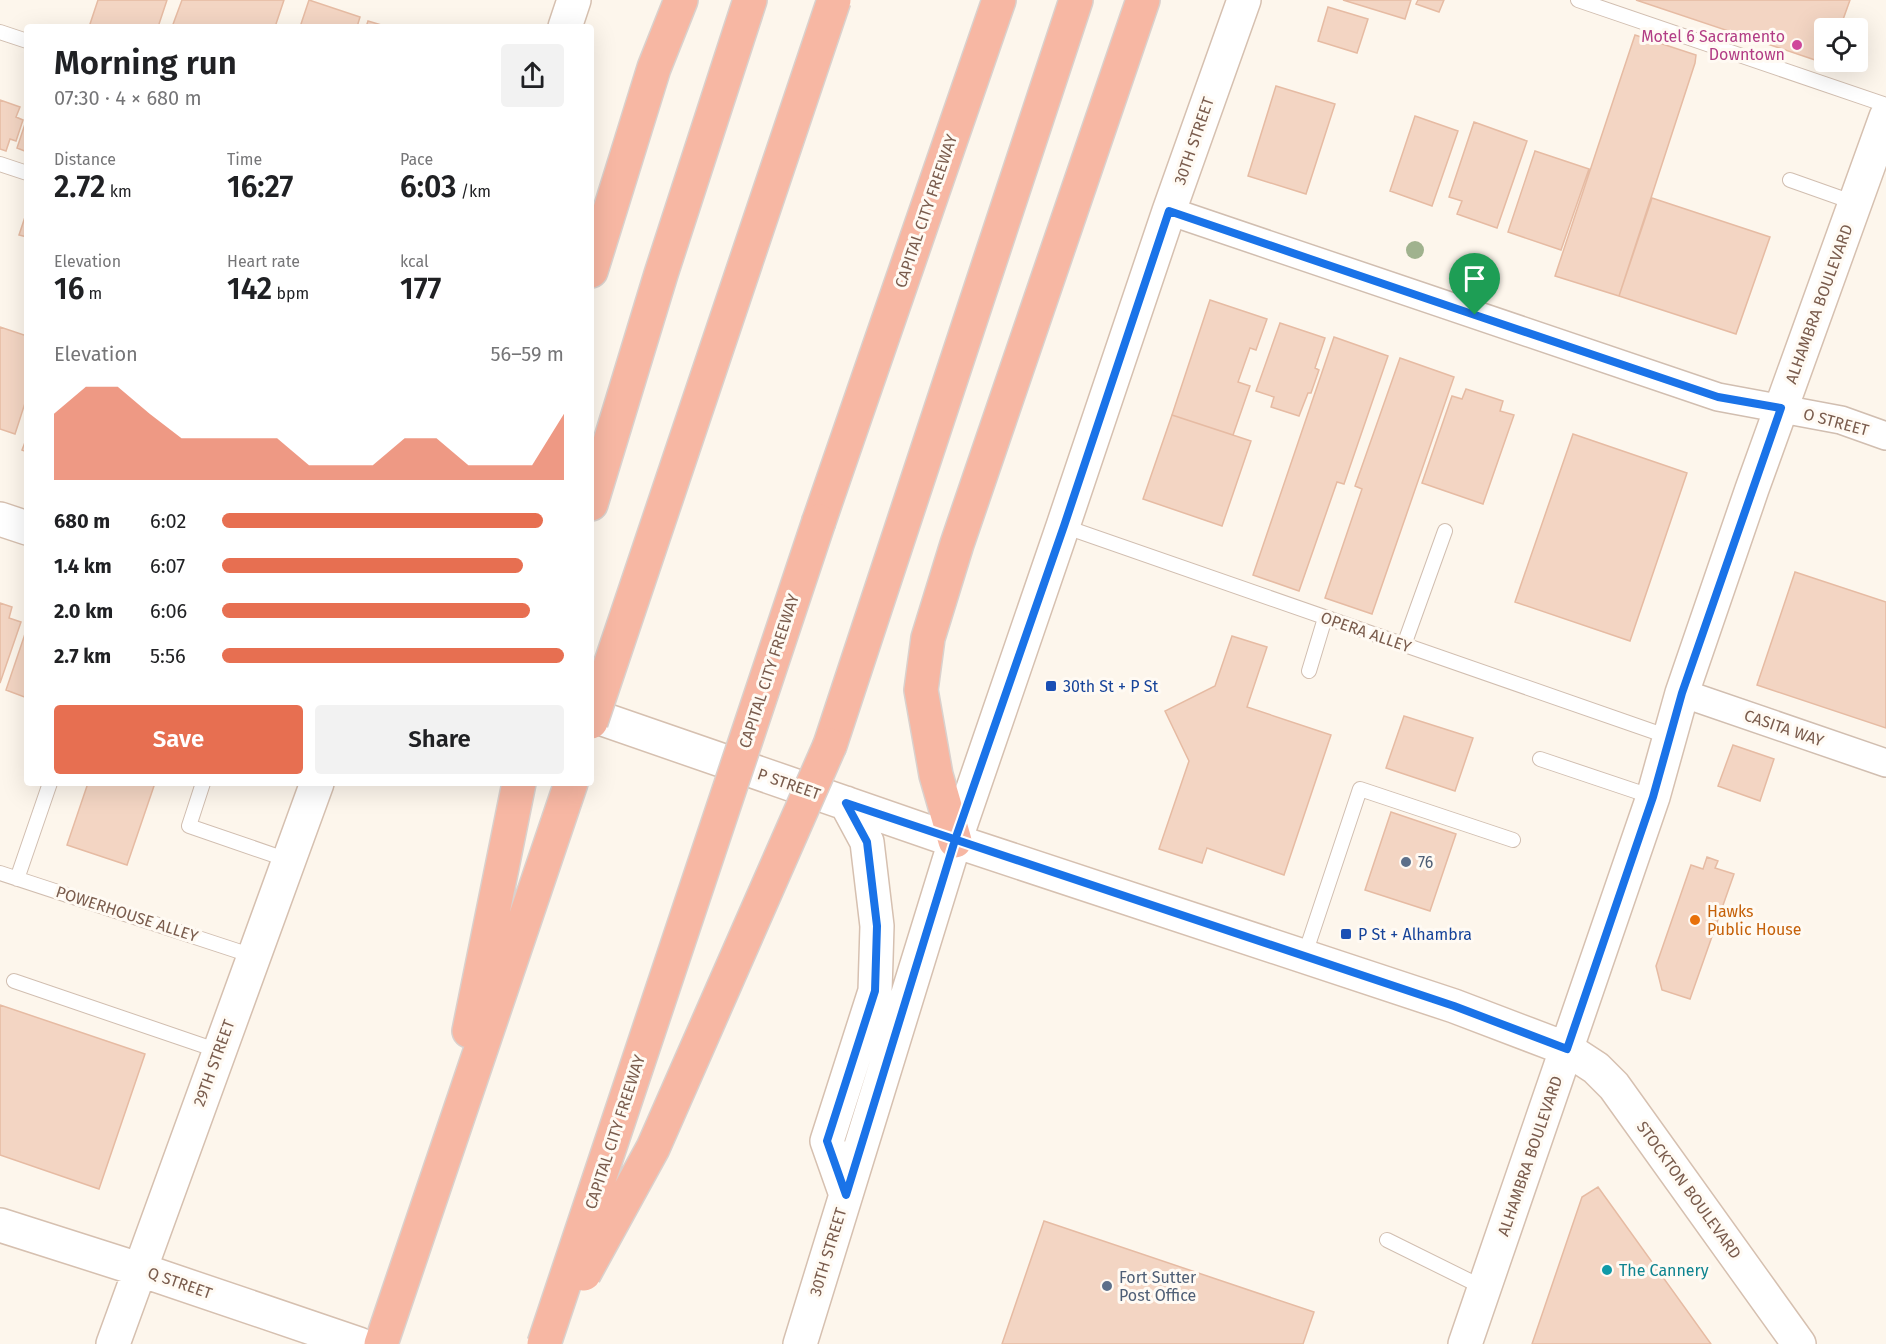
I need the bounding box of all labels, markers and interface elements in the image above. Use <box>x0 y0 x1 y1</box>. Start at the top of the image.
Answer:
map controls <box>1814 18 1868 72</box>
button: locate <box>1814 18 1868 72</box>
place label: Motel 6 Sacramento Downtown <box>1641 27 1785 64</box>
marker: Motel 6 Sacramento Downtown <box>1790 38 1804 52</box>
text: Morning run <box>54 43 237 83</box>
button: share <box>501 44 564 107</box>
text: 07:30 · 4 × 680 m <box>54 86 202 110</box>
street label: 30TH STREET <box>1170 94 1218 187</box>
street label: CAPITAL CITY FREEWAY <box>891 132 961 290</box>
text: Distance <box>54 150 116 169</box>
text: Time <box>227 150 262 169</box>
text: Pace <box>400 150 433 169</box>
text: 2.72 <box>54 169 105 205</box>
text: 16:27 <box>227 169 293 205</box>
text: 6:03 <box>400 169 456 205</box>
text: km <box>105 182 132 201</box>
text: /km <box>456 182 491 201</box>
street label: ALHAMBRA BOULEVARD <box>1781 222 1857 386</box>
text: Elevation <box>54 252 121 271</box>
text: Heart rate <box>227 252 300 271</box>
text: kcal <box>400 252 429 271</box>
pin <box>1449 253 1500 315</box>
icon: arrive <box>1458 262 1491 295</box>
text: 16 <box>54 271 84 307</box>
text: 142 <box>227 271 272 307</box>
text: 177 <box>400 271 441 307</box>
text: m <box>84 284 102 303</box>
text: bpm <box>272 284 309 303</box>
text: Elevation <box>54 342 138 366</box>
text: 56–59 m <box>490 342 564 366</box>
street label: O STREET <box>1801 404 1872 440</box>
text: 680 m <box>54 509 110 533</box>
text: 6:02 <box>150 509 186 533</box>
text: 1.4 km <box>54 554 112 578</box>
text: 6:07 <box>150 554 185 578</box>
street label: CAPITAL CITY FREEWAY <box>735 591 803 751</box>
text: 2.0 km <box>54 599 113 623</box>
text: 6:06 <box>150 599 187 623</box>
street label: OPERA ALLEY <box>1318 608 1414 656</box>
text: 2.7 km <box>54 644 111 668</box>
text: 5:56 <box>150 644 186 668</box>
place label: 30th St + P St <box>1063 677 1159 696</box>
marker: 30th St + P St <box>1044 679 1058 693</box>
button: Save <box>54 705 303 774</box>
button: Share <box>315 705 564 774</box>
street label: CASITA WAY <box>1742 706 1826 751</box>
street label: P STREET <box>755 764 824 804</box>
place label: 76 <box>1418 853 1433 872</box>
marker: 76 <box>1399 855 1413 869</box>
street label: POWERHOUSE ALLEY <box>54 882 201 946</box>
place label: Hawks Public House <box>1707 902 1802 939</box>
marker: Hawks Public House <box>1688 913 1702 927</box>
place label: P St + Alhambra <box>1358 925 1472 944</box>
marker: P St + Alhambra <box>1339 927 1353 941</box>
street label: 29TH STREET <box>190 1016 239 1109</box>
street label: CAPITAL CITY FREEWAY <box>581 1052 649 1212</box>
street label: ALHAMBRA BOULEVARD <box>1494 1073 1566 1239</box>
street label: STOCKTON BOULEVARD <box>1633 1118 1745 1262</box>
street label: 30TH STREET <box>806 1205 851 1299</box>
place label: The Cannery <box>1619 1261 1709 1280</box>
street label: Q STREET <box>145 1263 215 1303</box>
marker: The Cannery <box>1600 1263 1614 1277</box>
place label: Fort Sutter Post Office <box>1119 1268 1197 1305</box>
marker: Fort Sutter Post Office <box>1100 1279 1114 1293</box>

